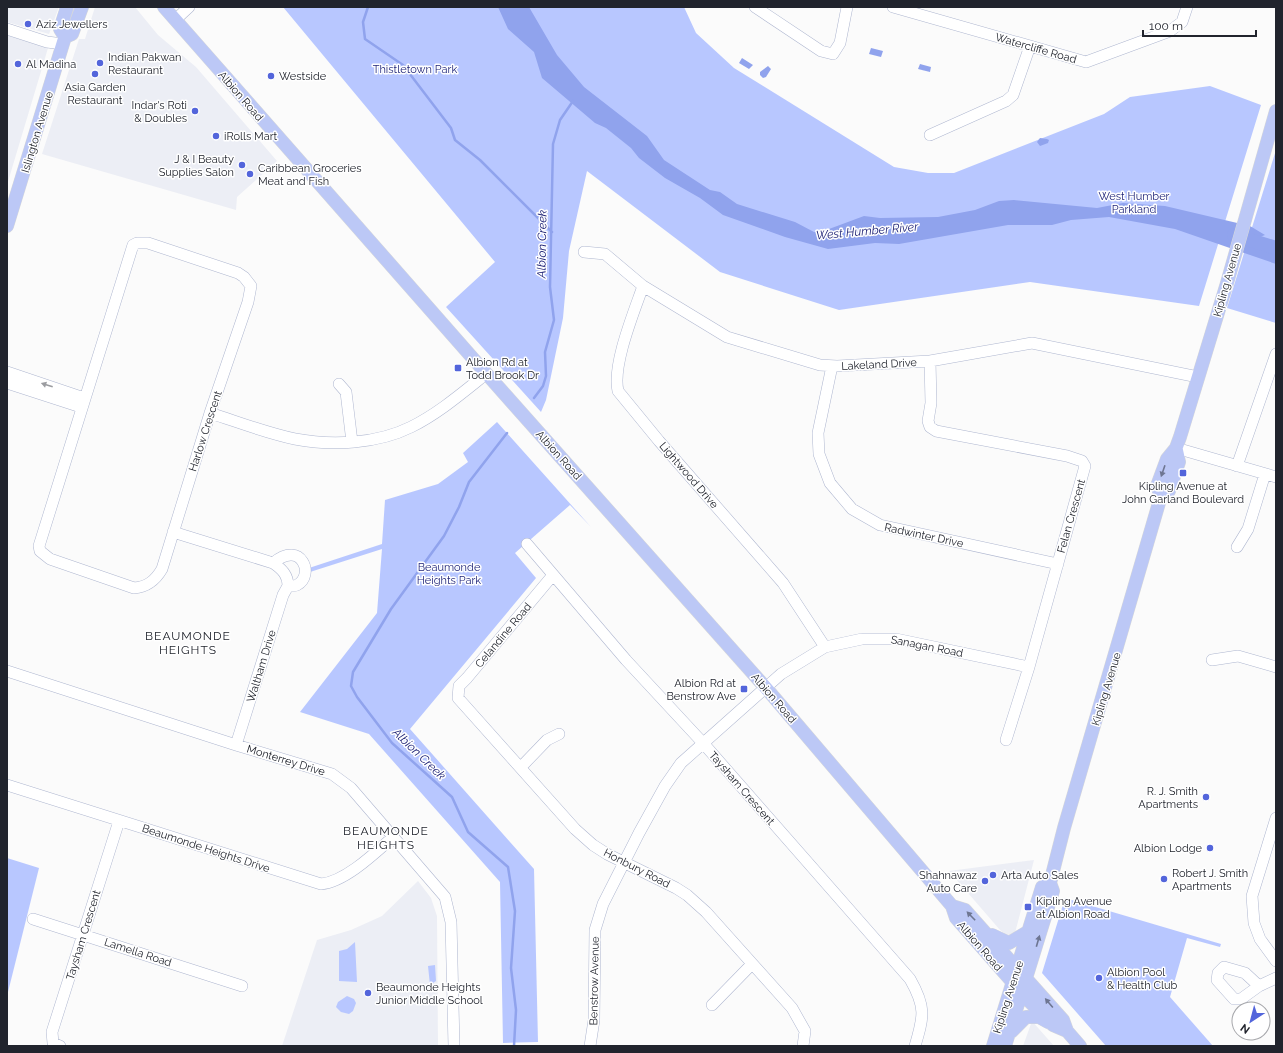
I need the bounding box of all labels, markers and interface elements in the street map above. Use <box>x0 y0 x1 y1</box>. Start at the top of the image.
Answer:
scale bar <box>1143 12 1256 38</box>
place label: Aziz Jewellers <box>36 18 107 31</box>
marker: Aziz Jewellers <box>23 19 33 29</box>
text: 100 m <box>1149 19 1183 33</box>
street label: Watercliffe Road <box>994 31 1078 66</box>
place label: Indian Pakwan Restaurant <box>108 51 181 77</box>
place label: Al Madina <box>26 58 76 71</box>
marker: Indian Pakwan Restaurant <box>95 58 105 68</box>
marker: Al Madina <box>13 59 23 69</box>
park label: Thistletown Park <box>373 63 457 76</box>
marker: Asia Garden Restaurant <box>90 69 100 79</box>
street label: Albion Road <box>215 69 266 124</box>
place label: Westside <box>279 70 327 83</box>
marker: Westside <box>266 71 276 81</box>
place label: Asia Garden Restaurant <box>64 81 126 107</box>
street label: Islington Avenue <box>19 89 56 174</box>
place label: Indar's Roti & Doubles <box>131 99 187 125</box>
marker: Indar's Roti & Doubles <box>190 106 200 116</box>
place label: iRolls Mart <box>224 130 277 143</box>
marker: iRolls Mart <box>211 131 221 141</box>
place label: J & I Beauty Supplies Salon <box>159 153 234 179</box>
marker: J & I Beauty Supplies Salon <box>237 160 247 170</box>
place label: Caribbean Groceries Meat and Fish <box>258 162 362 188</box>
marker: Caribbean Groceries Meat and Fish <box>245 169 255 179</box>
park label: West Humber Parkland <box>1099 190 1170 216</box>
water label: Albion Creek <box>534 209 550 279</box>
water label: West Humber River <box>815 219 920 242</box>
street label: Kipling Avenue <box>1211 241 1244 318</box>
place label: Albion Rd at Todd Brook Dr <box>466 356 539 382</box>
street label: Lakeland Drive <box>841 356 918 373</box>
marker: Albion Rd at Todd Brook Dr <box>453 363 463 373</box>
one-way arrow <box>41 382 53 388</box>
street label: Harlow Crescent <box>186 389 225 473</box>
street label: Albion Road <box>533 428 584 483</box>
street label: Lightwood Drive <box>656 440 721 511</box>
one-way arrow <box>1160 465 1166 477</box>
marker: Kipling Avenue at John Garland Boulevard <box>1178 468 1188 478</box>
street label: Felan Crescent <box>1055 477 1088 555</box>
place label: Kipling Avenue at John Garland Boulevard <box>1122 480 1244 506</box>
street label: Radwinter Drive <box>883 521 965 550</box>
park label: Beaumonde Heights Park <box>417 561 481 587</box>
street label: Celandine Road <box>472 600 534 670</box>
street label: Waltham Drive <box>244 628 279 704</box>
district label: BEAUMONDE HEIGHTS <box>145 629 231 657</box>
street label: Sanagan Road <box>890 633 964 660</box>
street label: Kipling Avenue <box>1089 650 1124 727</box>
street label: Albion Road <box>748 671 799 726</box>
place label: Albion Rd at Benstrow Ave <box>666 677 737 703</box>
marker: Albion Rd at Benstrow Ave <box>739 684 749 694</box>
water label: Albion Creek <box>389 725 449 783</box>
street label: Monterrey Drive <box>245 742 327 779</box>
street label: Taysham Crescent <box>706 749 777 828</box>
place label: R. J. Smith Apartments <box>1138 785 1198 811</box>
marker: R. J. Smith Apartments <box>1201 792 1211 802</box>
street label: Beaumonde Heights Drive <box>140 822 272 875</box>
district label: BEAUMONDE HEIGHTS <box>343 824 429 852</box>
place label: Albion Lodge <box>1134 842 1203 855</box>
marker: Albion Lodge <box>1205 843 1215 853</box>
street label: Honbury Road <box>601 846 672 891</box>
place label: Robert J. Smith Apartments <box>1172 867 1248 893</box>
place label: Shahnawaz Auto Care <box>919 869 978 895</box>
place label: Arta Auto Sales <box>1001 869 1079 882</box>
marker: Arta Auto Sales <box>988 870 998 880</box>
marker: Robert J. Smith Apartments <box>1159 874 1169 884</box>
marker: Shahnawaz Auto Care <box>980 876 990 886</box>
street label: Taysham Crescent <box>64 888 103 982</box>
place label: Kipling Avenue at Albion Road <box>1036 895 1112 921</box>
marker: Kipling Avenue at Albion Road <box>1023 902 1033 912</box>
one-way arrow <box>967 911 976 921</box>
street label: Albion Road <box>954 919 1005 974</box>
one-way arrow <box>1035 934 1041 946</box>
street label: Lamella Road <box>102 935 173 970</box>
street label: Benstrow Avenue <box>587 936 602 1026</box>
street label: Kipling Avenue <box>991 959 1027 1035</box>
place label: Albion Pool & Health Club <box>1107 966 1178 992</box>
marker: Albion Pool & Health Club <box>1094 973 1104 983</box>
place label: Beaumonde Heights Junior Middle School <box>376 981 483 1007</box>
marker: Beaumonde Heights Junior Middle School <box>363 988 373 998</box>
one-way arrow <box>1045 998 1054 1009</box>
north arrow <box>1231 1001 1271 1041</box>
text: N <box>1238 1021 1253 1036</box>

